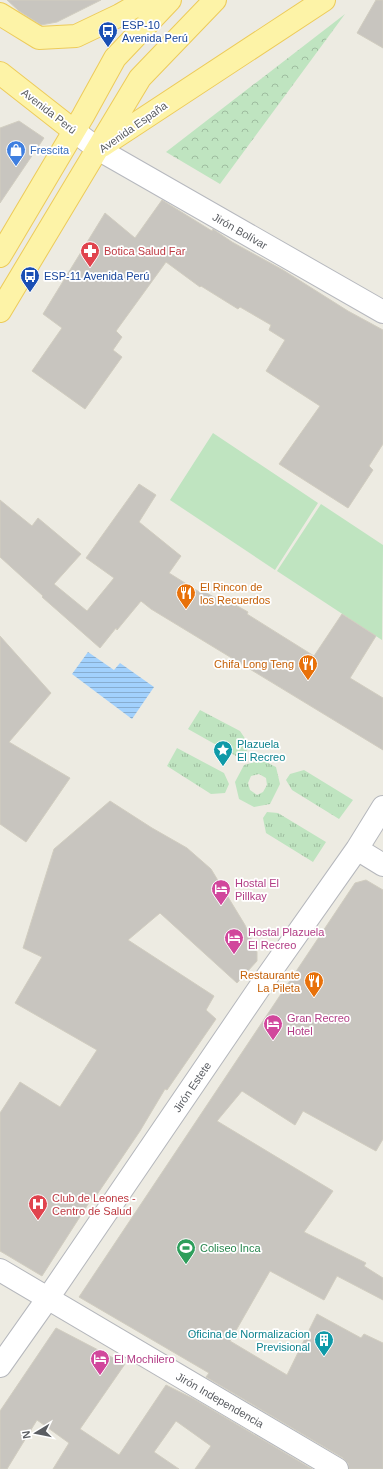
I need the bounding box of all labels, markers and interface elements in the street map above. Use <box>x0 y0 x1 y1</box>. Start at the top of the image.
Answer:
place label: ESP-10 Avenida Perú <box>122 19 188 44</box>
bus stop icon: ESP-10 Avenida Perú <box>97 20 119 48</box>
street label: Avenida Perú <box>19 86 79 136</box>
street label: Avenida España <box>97 99 170 155</box>
shop icon: Frescita <box>5 139 27 167</box>
place label: Frescita <box>30 144 70 156</box>
street label: Jirón Bolívar <box>211 211 270 252</box>
pharmacy icon: Botica Salud Far <box>79 240 101 268</box>
place label: Botica Salud Far <box>104 245 186 257</box>
bus stop icon: ESP-11 Avenida Perú <box>19 265 41 293</box>
place label: ESP-11 Avenida Perú <box>44 270 149 282</box>
place label: El Rincon de los Recuerdos <box>200 581 271 606</box>
restaurant icon: El Rincon de los Recuerdos <box>175 582 197 610</box>
restaurant icon: Chifa Long Teng <box>297 653 319 681</box>
place label: Chifa Long Teng <box>214 658 294 670</box>
place label: Plazuela El Recreo <box>237 738 285 763</box>
place icon: Plazuela El Recreo <box>212 739 234 767</box>
place label: Hostal El Pillkay <box>235 877 279 902</box>
hotel icon: Hostal El Pillkay <box>210 878 232 906</box>
place label: Hostal Plazuela El Recreo <box>248 926 325 951</box>
hotel icon: Hostal Plazuela El Recreo <box>223 927 245 955</box>
place label: Restaurante La Pileta <box>240 969 301 994</box>
restaurant icon: Restaurante La Pileta <box>303 970 325 998</box>
place label: Gran Recreo Hotel <box>287 1012 350 1037</box>
hotel icon: Gran Recreo Hotel <box>262 1013 284 1041</box>
street label: Jirón Estete <box>171 1060 213 1114</box>
place label: Club de Leones - Centro de Salud <box>52 1192 136 1217</box>
hospital icon: Club de Leones - Centro de Salud <box>27 1193 49 1221</box>
sports icon: Coliseo Inca <box>175 1237 197 1265</box>
place label: Coliseo Inca <box>200 1242 261 1254</box>
place label: Oficina de Normalizacion Previsional <box>188 1328 310 1353</box>
building icon: Oficina de Normalizacion Previsional <box>313 1329 335 1357</box>
hotel icon: El Mochilero <box>89 1348 111 1376</box>
place label: El Mochilero <box>114 1353 175 1365</box>
street label: Jirón Independencia <box>174 1370 267 1430</box>
north arrow <box>16 1413 56 1453</box>
text: N <box>20 1430 33 1440</box>

